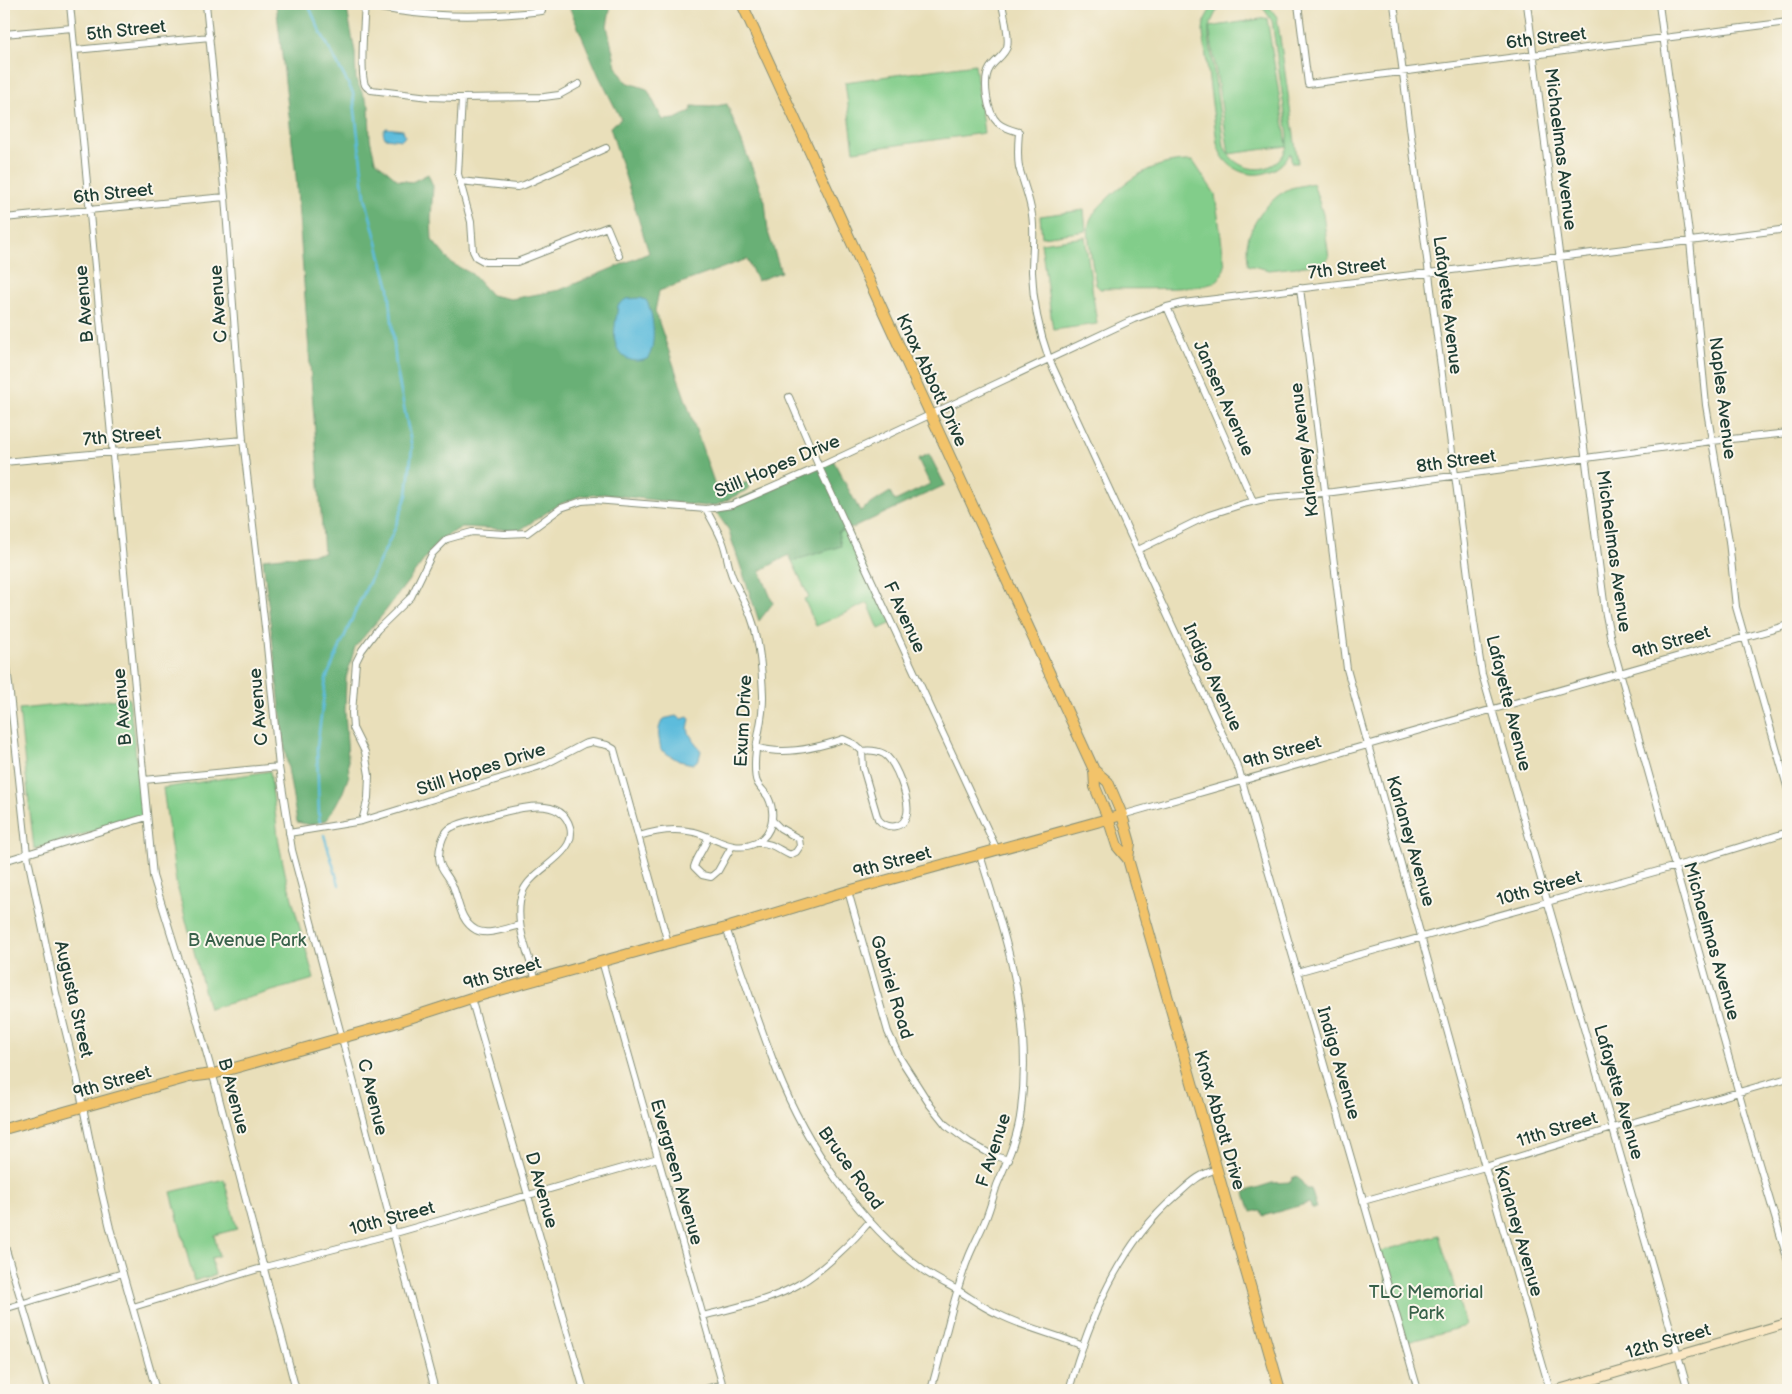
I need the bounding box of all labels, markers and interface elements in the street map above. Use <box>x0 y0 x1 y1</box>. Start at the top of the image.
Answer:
street label: 5th Street <box>85 16 167 45</box>
street label: 6th Street <box>1505 23 1588 54</box>
street label: Michaelmas Avenue <box>1540 67 1581 232</box>
street label: 6th Street <box>72 179 155 208</box>
street label: Lafayette Avenue <box>1429 235 1466 376</box>
street label: 7th Street <box>1307 253 1388 284</box>
street label: B Avenue <box>71 264 98 344</box>
street label: C Avenue <box>205 264 232 344</box>
street label: Knox Abbott Drive <box>892 310 972 450</box>
street label: Naples Avenue <box>1705 336 1740 461</box>
street label: Jansen Avenue <box>1189 337 1259 460</box>
street label: Karlaney Avenue <box>1286 381 1323 518</box>
street label: 7th Street <box>82 423 162 450</box>
street label: Still Hopes Drive <box>711 430 843 502</box>
street label: 8th Street <box>1415 445 1498 477</box>
street label: Michaelmas Avenue <box>1592 469 1635 634</box>
street label: F Avenue <box>879 578 930 656</box>
street label: Indigo Avenue <box>1178 620 1247 735</box>
street label: 9th Street <box>1630 621 1713 664</box>
street label: Lafayette Avenue <box>1481 633 1536 774</box>
street label: B Avenue <box>109 667 136 747</box>
street label: C Avenue <box>245 667 272 747</box>
street label: Exum Drive <box>731 674 756 767</box>
street label: 9th Street <box>1241 731 1324 774</box>
street label: Still Hopes Drive <box>414 739 548 800</box>
street label: Karlaney Avenue <box>1382 773 1439 909</box>
street label: 9th Street <box>851 842 934 883</box>
street label: Michaelmas Avenue <box>1679 860 1744 1023</box>
street label: 10th Street <box>1494 866 1584 911</box>
park label: B Avenue Park <box>188 930 306 951</box>
street label: Gabriel Road <box>866 933 917 1042</box>
street label: Augusta Street <box>50 939 97 1060</box>
street label: 9th Street <box>461 952 544 995</box>
street label: Indigo Avenue <box>1312 1004 1365 1122</box>
street label: Lafayette Avenue <box>1589 1022 1648 1162</box>
street label: Knox Abbott Drive <box>1190 1048 1250 1193</box>
street label: B Avenue <box>213 1056 254 1137</box>
street label: C Avenue <box>353 1057 392 1138</box>
street label: 9th Street <box>71 1061 154 1104</box>
street label: Evergreen Avenue <box>646 1097 707 1248</box>
street label: 11th Street <box>1514 1107 1601 1152</box>
street label: F Avenue <box>972 1110 1015 1190</box>
street label: Bruce Road <box>813 1123 888 1214</box>
street label: D Avenue <box>521 1150 563 1231</box>
street label: Karlaney Avenue <box>1490 1163 1547 1299</box>
street label: 10th Street <box>347 1197 437 1240</box>
park label: TLC Memorial Park <box>1369 1282 1483 1324</box>
street label: 12th Street <box>1623 1319 1713 1364</box>

